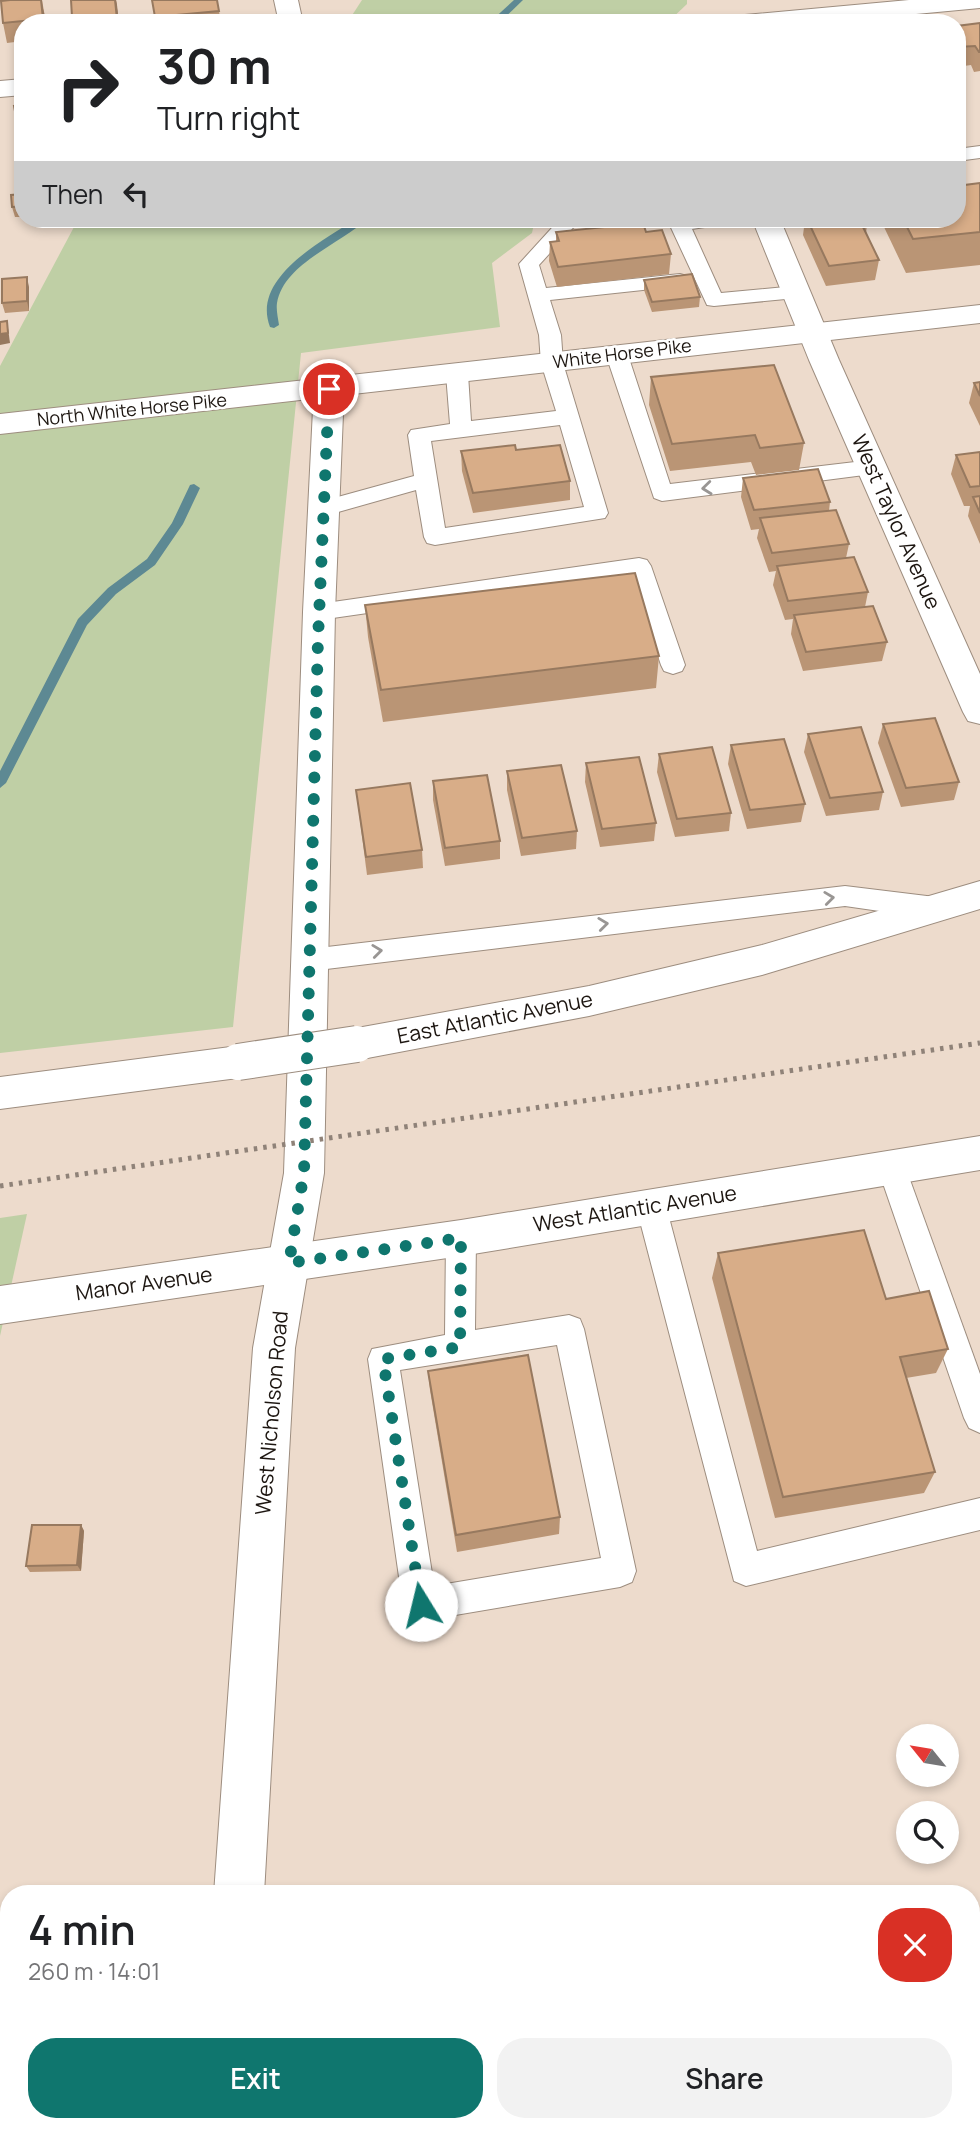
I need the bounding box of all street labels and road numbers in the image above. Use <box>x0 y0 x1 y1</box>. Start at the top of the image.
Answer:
street label: White Horse Pike <box>551 333 693 373</box>
street label: North White Horse Pike <box>36 387 228 431</box>
street label: West Taylor Avenue <box>846 430 948 613</box>
street label: East Atlantic Avenue <box>395 984 595 1050</box>
street label: West Atlantic Avenue <box>531 1178 739 1238</box>
street label: Manor Avenue <box>74 1260 214 1306</box>
street label: West Nicholson Road <box>248 1310 294 1516</box>

